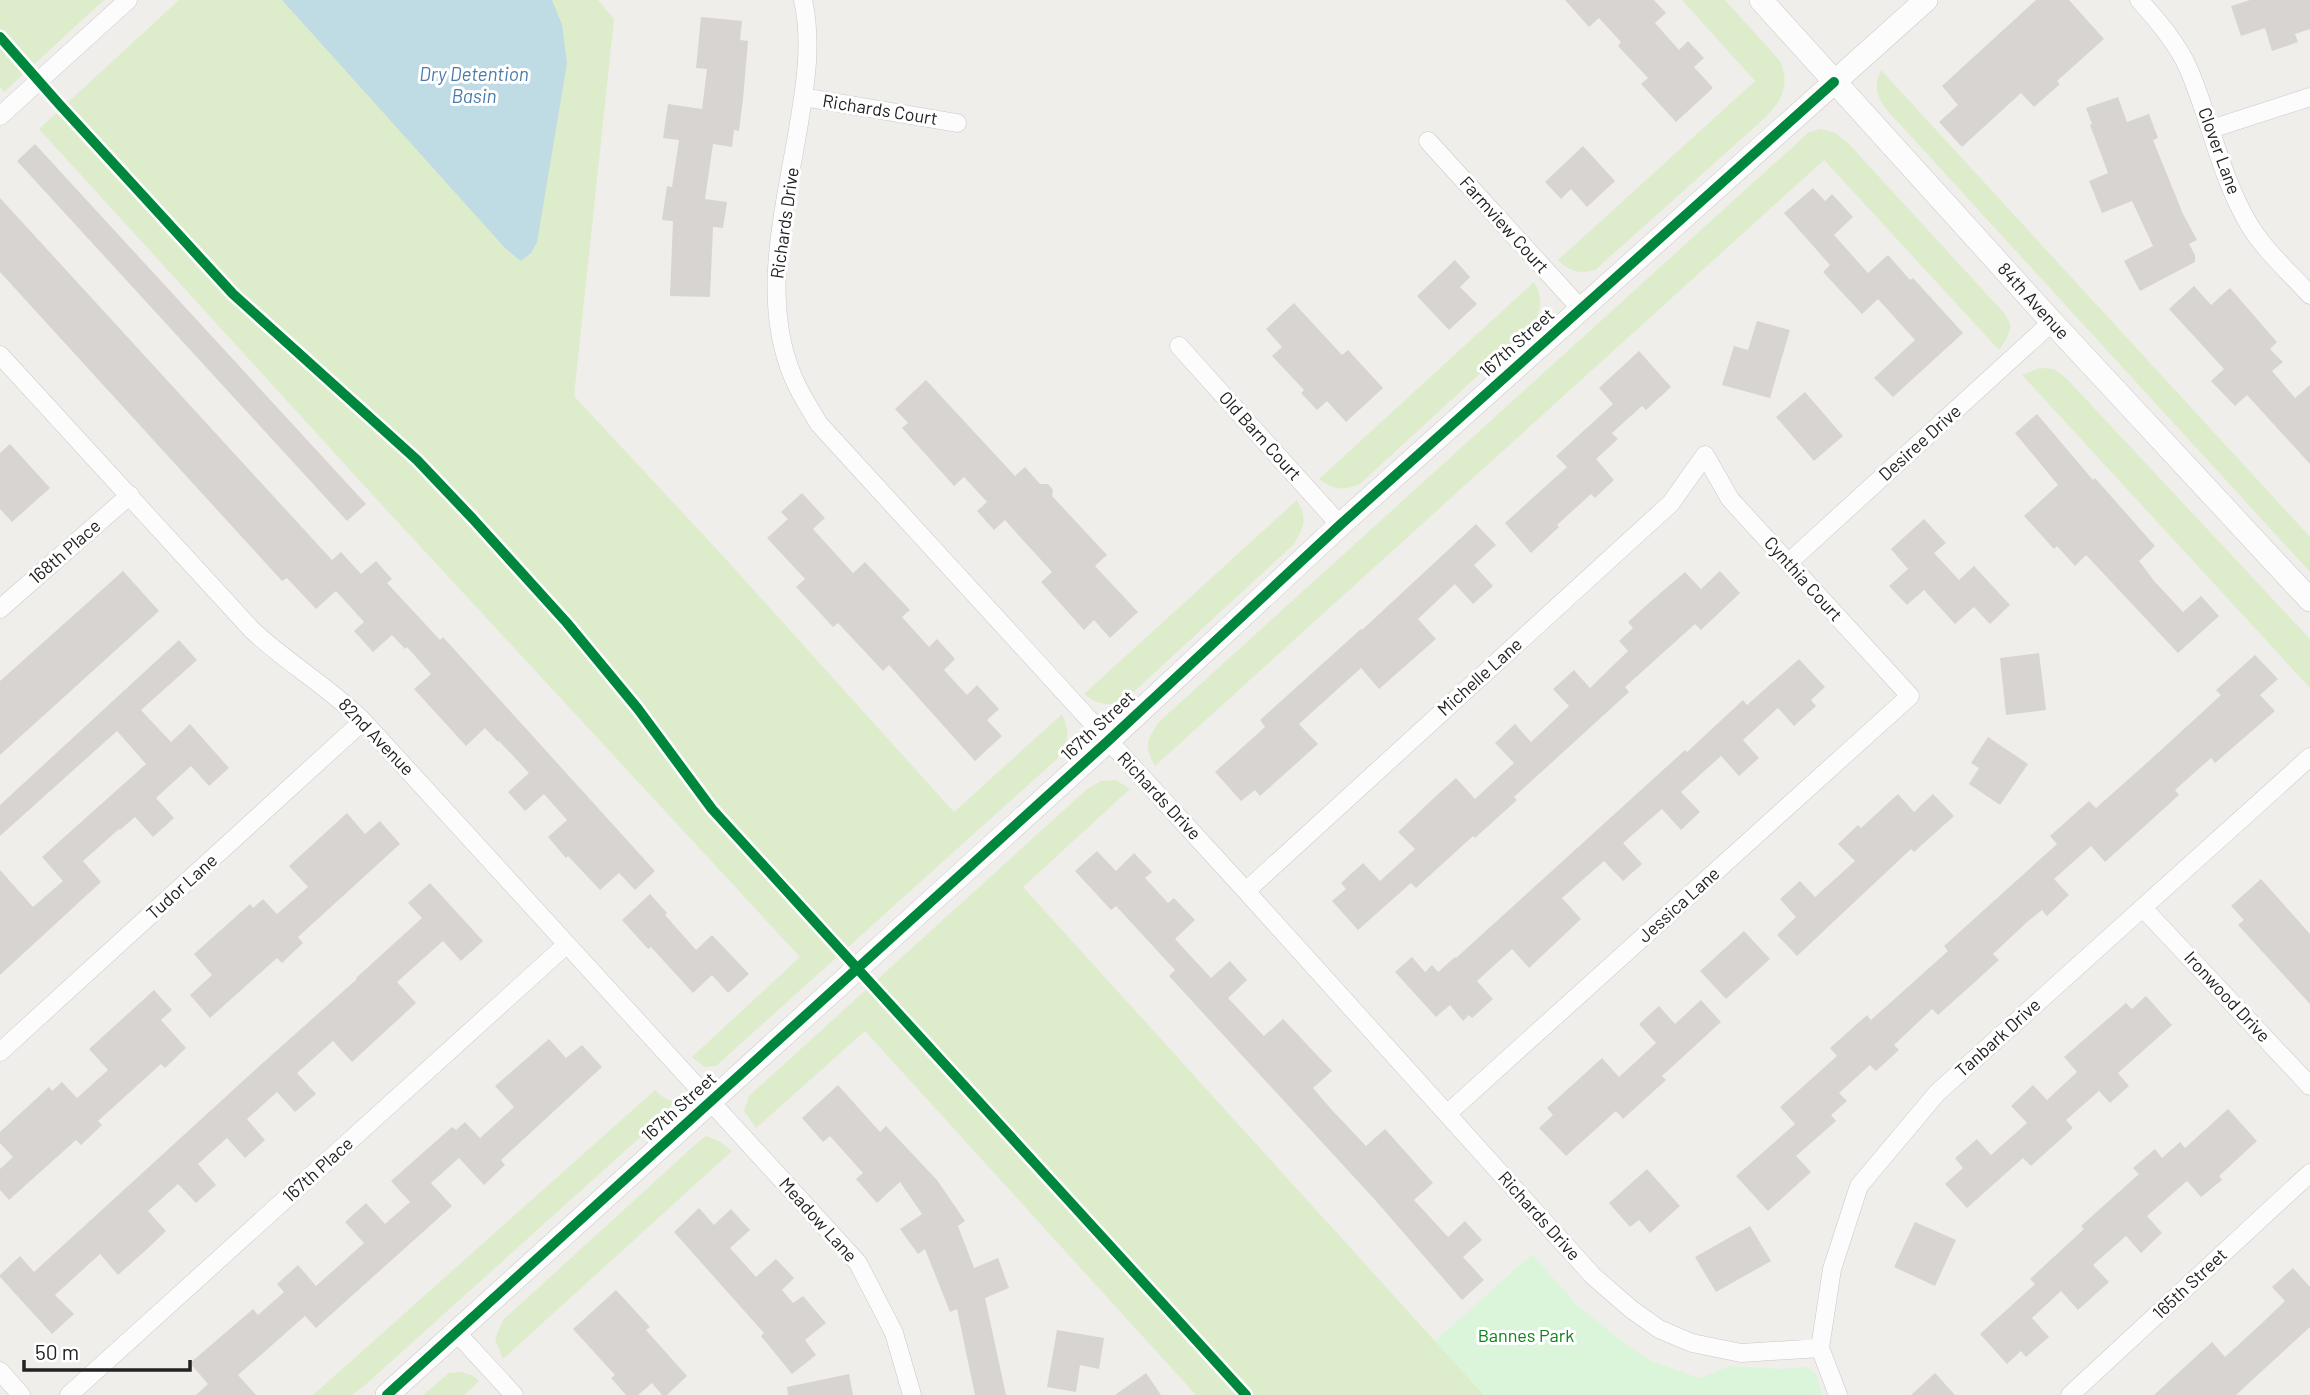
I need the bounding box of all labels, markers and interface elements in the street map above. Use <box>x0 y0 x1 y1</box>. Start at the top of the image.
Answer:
water label: Dry Detention Basin <box>419 62 529 107</box>
street label: Richards Court <box>821 89 939 129</box>
street label: Clover Lane <box>2194 104 2246 197</box>
street label: Richards Drive <box>765 166 803 280</box>
street label: Farmview Court <box>1455 171 1554 277</box>
street label: 84th Avenue <box>1993 257 2075 344</box>
street label: 167th Street <box>1474 303 1558 382</box>
street label: Old Barn Court <box>1215 386 1307 485</box>
street label: Desiree Drive <box>1874 400 1965 485</box>
street label: 168th Place <box>24 514 105 588</box>
street label: Cynthia Court <box>1760 531 1847 625</box>
street label: Michelle Lane <box>1433 633 1526 720</box>
street label: 167th Street <box>1056 685 1139 765</box>
street label: 82nd Avenue <box>334 693 419 780</box>
street label: Richards Drive <box>1113 747 1206 844</box>
street label: Tudor Lane <box>141 849 221 924</box>
street label: Jessica Lane <box>1633 862 1724 947</box>
street label: Ironwood Drive <box>2180 946 2275 1046</box>
street label: Tanbark Drive <box>1950 993 2045 1081</box>
street label: 167th Street <box>636 1067 720 1146</box>
street label: 167th Place <box>278 1132 357 1206</box>
street label: Richards Drive <box>1494 1166 1586 1265</box>
street label: Meadow Lane <box>775 1173 862 1266</box>
street label: 165th Street <box>2148 1243 2231 1323</box>
park label: Bannes Park <box>1478 1324 1574 1346</box>
scale bar <box>24 1328 191 1372</box>
text: 50 m <box>35 1339 79 1364</box>

